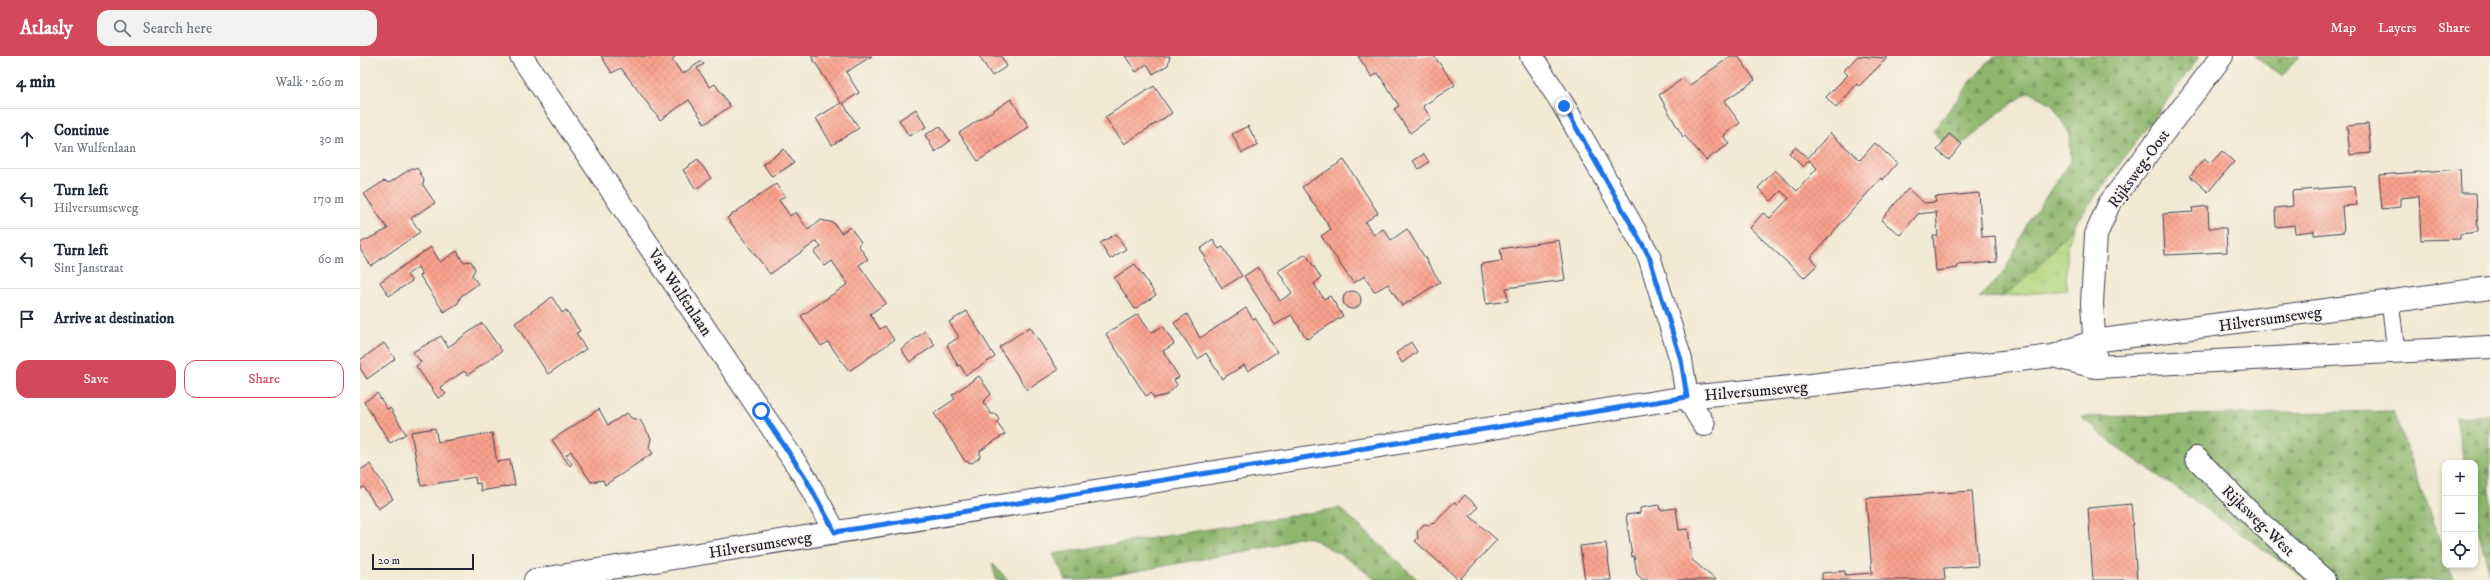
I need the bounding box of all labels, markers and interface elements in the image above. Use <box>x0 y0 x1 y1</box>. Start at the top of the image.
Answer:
search box <box>97 10 377 46</box>
text: Atlasly <box>20 17 73 40</box>
icon: search <box>111 17 133 39</box>
text: Search here <box>143 19 212 38</box>
text: Map <box>2330 19 2356 37</box>
text: Layers <box>2378 19 2416 37</box>
text: Share <box>2438 19 2470 37</box>
text: 4 min <box>16 71 55 93</box>
text: Walk · 260 m <box>276 74 344 90</box>
route end <box>1555 97 1573 115</box>
text: Continue <box>54 121 109 140</box>
street label: Rijksweg-Oost <box>2104 125 2174 212</box>
icon: ahead <box>16 128 38 150</box>
text: 30 m <box>320 131 344 147</box>
text: Van Wulfenlaan <box>54 140 136 156</box>
text: Turn left <box>54 181 108 200</box>
icon: left <box>16 188 38 210</box>
text: 170 m <box>313 191 344 207</box>
text: Hilversumseweg <box>54 200 138 216</box>
text: Turn left <box>54 241 108 260</box>
street label: Van Wulfenlaan <box>643 244 717 341</box>
icon: left <box>16 248 38 270</box>
text: 60 m <box>318 251 344 267</box>
text: Sint Janstraat <box>54 260 124 276</box>
street label: Hilversumseweg <box>2218 302 2323 336</box>
icon: arrive <box>16 308 38 330</box>
text: Arrive at destination <box>54 309 174 328</box>
button: Save <box>16 360 176 398</box>
button: Share <box>184 360 344 398</box>
street label: Hilversumseweg <box>1704 377 1809 405</box>
route start <box>752 402 770 420</box>
map controls <box>2442 460 2478 568</box>
button: + <box>2442 460 2478 496</box>
street label: Rijksweg-West <box>2218 481 2299 561</box>
button: − <box>2442 496 2478 532</box>
street label: Hilversumseweg <box>707 527 813 563</box>
button: locate <box>2442 532 2478 568</box>
scale bar <box>372 552 474 571</box>
text: 20 m <box>378 554 400 568</box>

